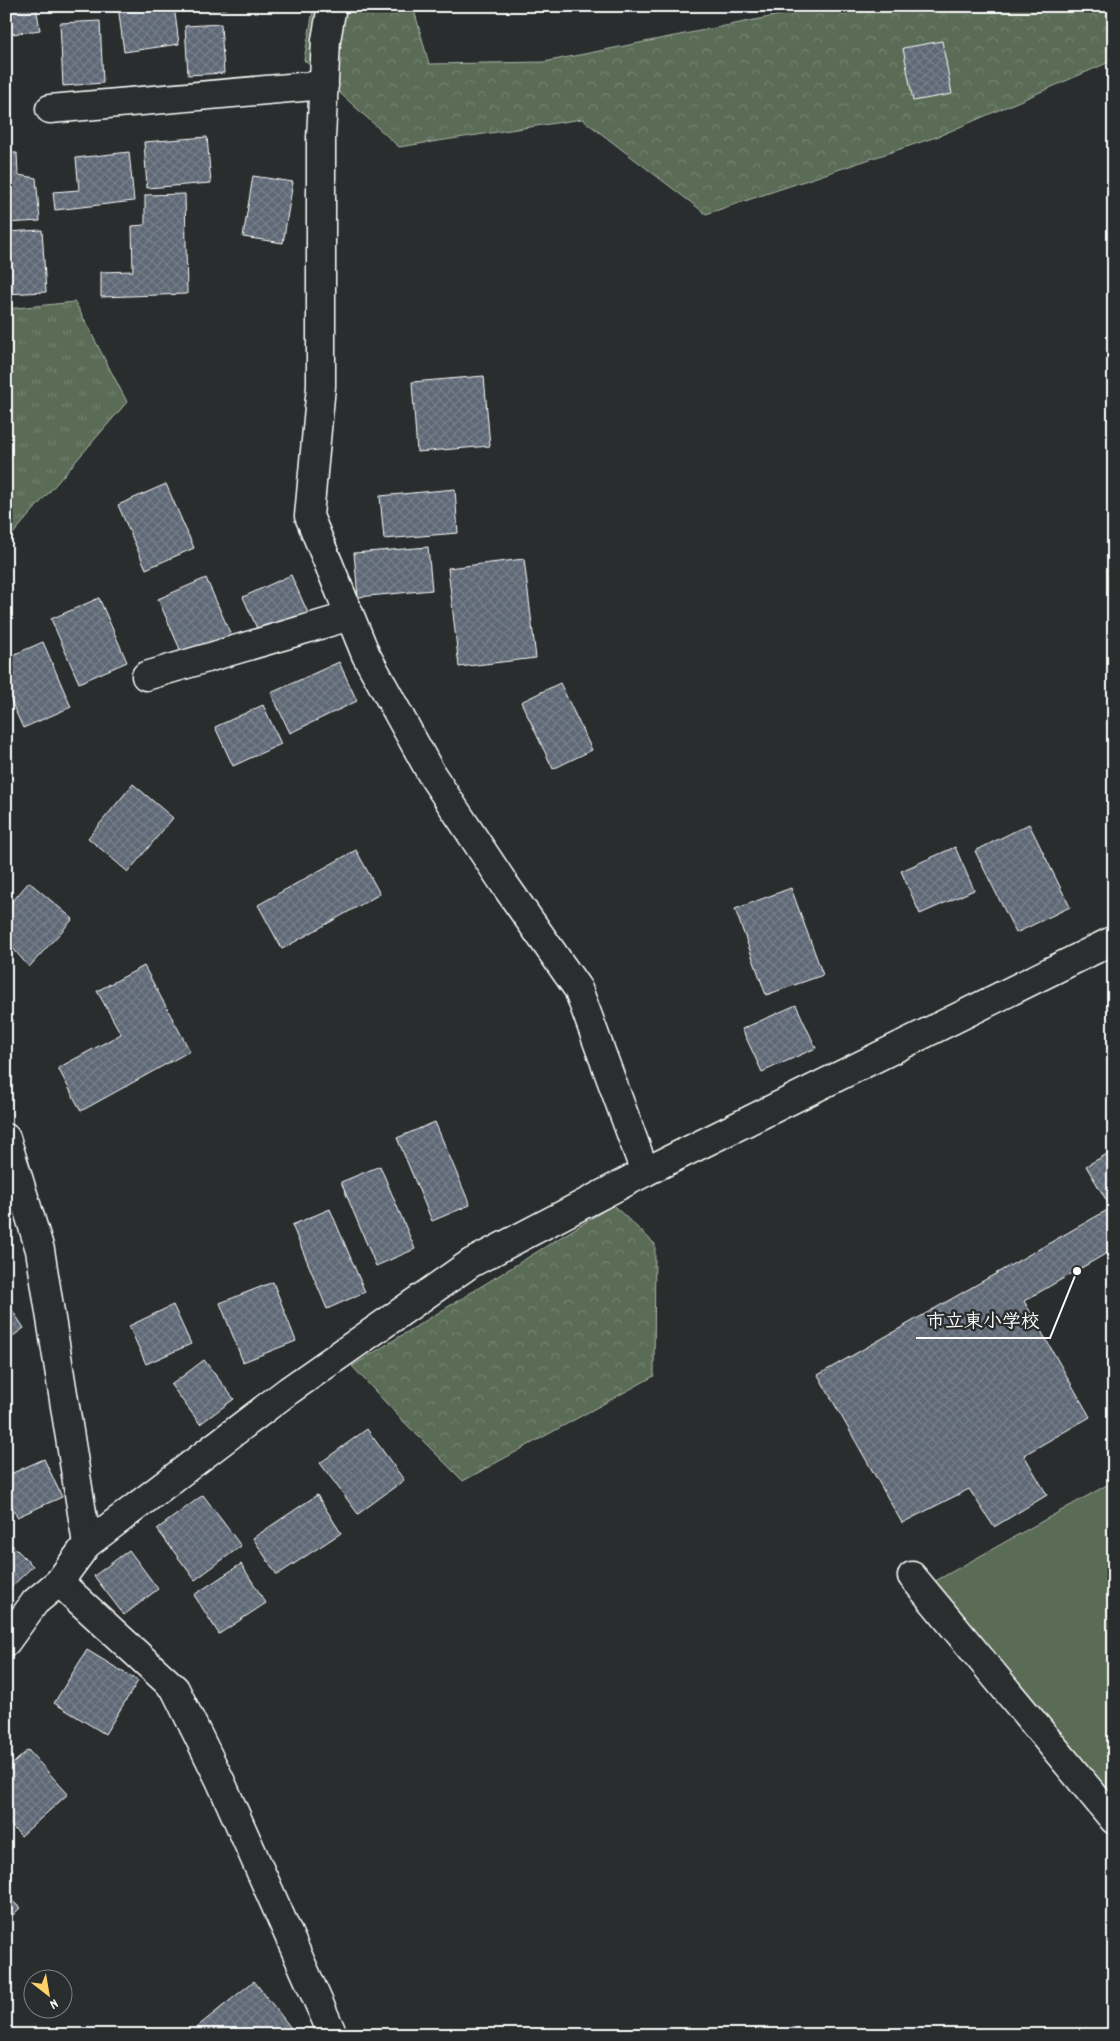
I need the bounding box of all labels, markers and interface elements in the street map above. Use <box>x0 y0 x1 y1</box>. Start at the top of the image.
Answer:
callout: 市立東小学校 <box>916 1304 1050 1338</box>
text: 市立東小学校 <box>926 1310 1040 1337</box>
north arrow <box>22 1968 72 2018</box>
text: N <box>45 1993 62 2014</box>

